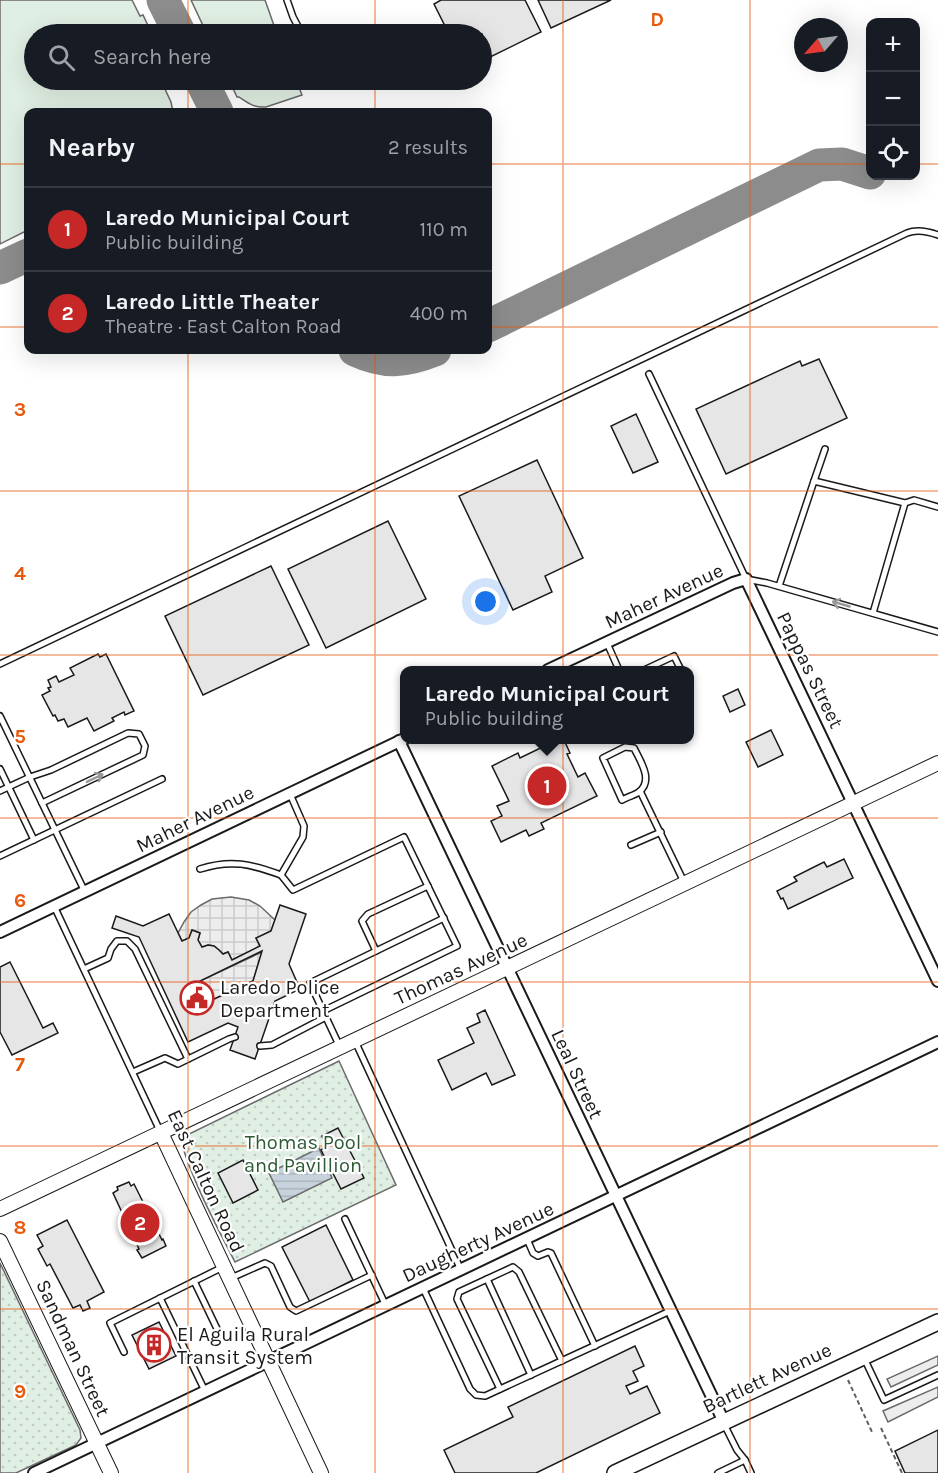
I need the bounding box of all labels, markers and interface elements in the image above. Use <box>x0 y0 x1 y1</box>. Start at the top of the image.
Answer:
text: D <box>650 8 664 31</box>
north arrow <box>794 18 848 72</box>
map controls <box>866 18 920 180</box>
button: + <box>866 18 920 72</box>
search box <box>24 24 492 90</box>
icon: search <box>45 41 78 74</box>
text: Search here <box>93 44 211 70</box>
button: − <box>866 72 920 126</box>
button: locate <box>866 126 920 180</box>
text: Nearby <box>48 132 135 163</box>
text: 2 results <box>388 136 468 159</box>
text: Laredo Municipal Court <box>105 205 349 231</box>
text: 1 <box>64 218 71 241</box>
text: 110 m <box>419 218 468 241</box>
text: Public building <box>105 231 243 254</box>
text: Laredo Little Theater <box>105 289 319 315</box>
text: 2 <box>61 302 74 325</box>
text: 400 m <box>410 302 468 325</box>
text: Theatre · East Calton Road <box>105 315 342 338</box>
text: 3 <box>14 398 26 421</box>
street label: Maher Avenue <box>601 559 727 633</box>
text: 4 <box>14 562 26 585</box>
your location <box>471 587 500 616</box>
one-way arrow <box>832 598 851 609</box>
street label: Pappas Street <box>772 608 848 732</box>
popup <box>400 666 694 744</box>
text: Laredo Municipal Court <box>425 681 669 707</box>
text: Public building <box>425 707 563 730</box>
text: 5 <box>14 725 26 748</box>
pin: 1 <box>528 764 566 808</box>
one-way arrow <box>86 771 104 783</box>
street label: Maher Avenue <box>132 781 258 857</box>
text: 6 <box>14 889 26 912</box>
street label: Thomas Avenue <box>391 928 531 1010</box>
place label: Laredo Police Department <box>220 976 340 1022</box>
public building icon: Laredo Police Department <box>179 980 215 1016</box>
street label: Leal Street <box>546 1026 608 1123</box>
text: 7 <box>15 1053 25 1076</box>
street label: East Calton Road <box>163 1106 249 1256</box>
park label: Thomas Pool and Pavillion <box>244 1131 362 1177</box>
street label: Daugherty Avenue <box>399 1197 557 1287</box>
pin: 2 <box>120 1200 160 1246</box>
text: 8 <box>14 1216 26 1239</box>
street label: Sandman Street <box>31 1276 115 1421</box>
place label: El Aguila Rural Transit System <box>177 1323 313 1369</box>
building icon: El Aguila Rural Transit System <box>136 1327 172 1363</box>
street label: Bartlett Avenue <box>699 1338 835 1418</box>
text: 9 <box>14 1380 26 1403</box>

